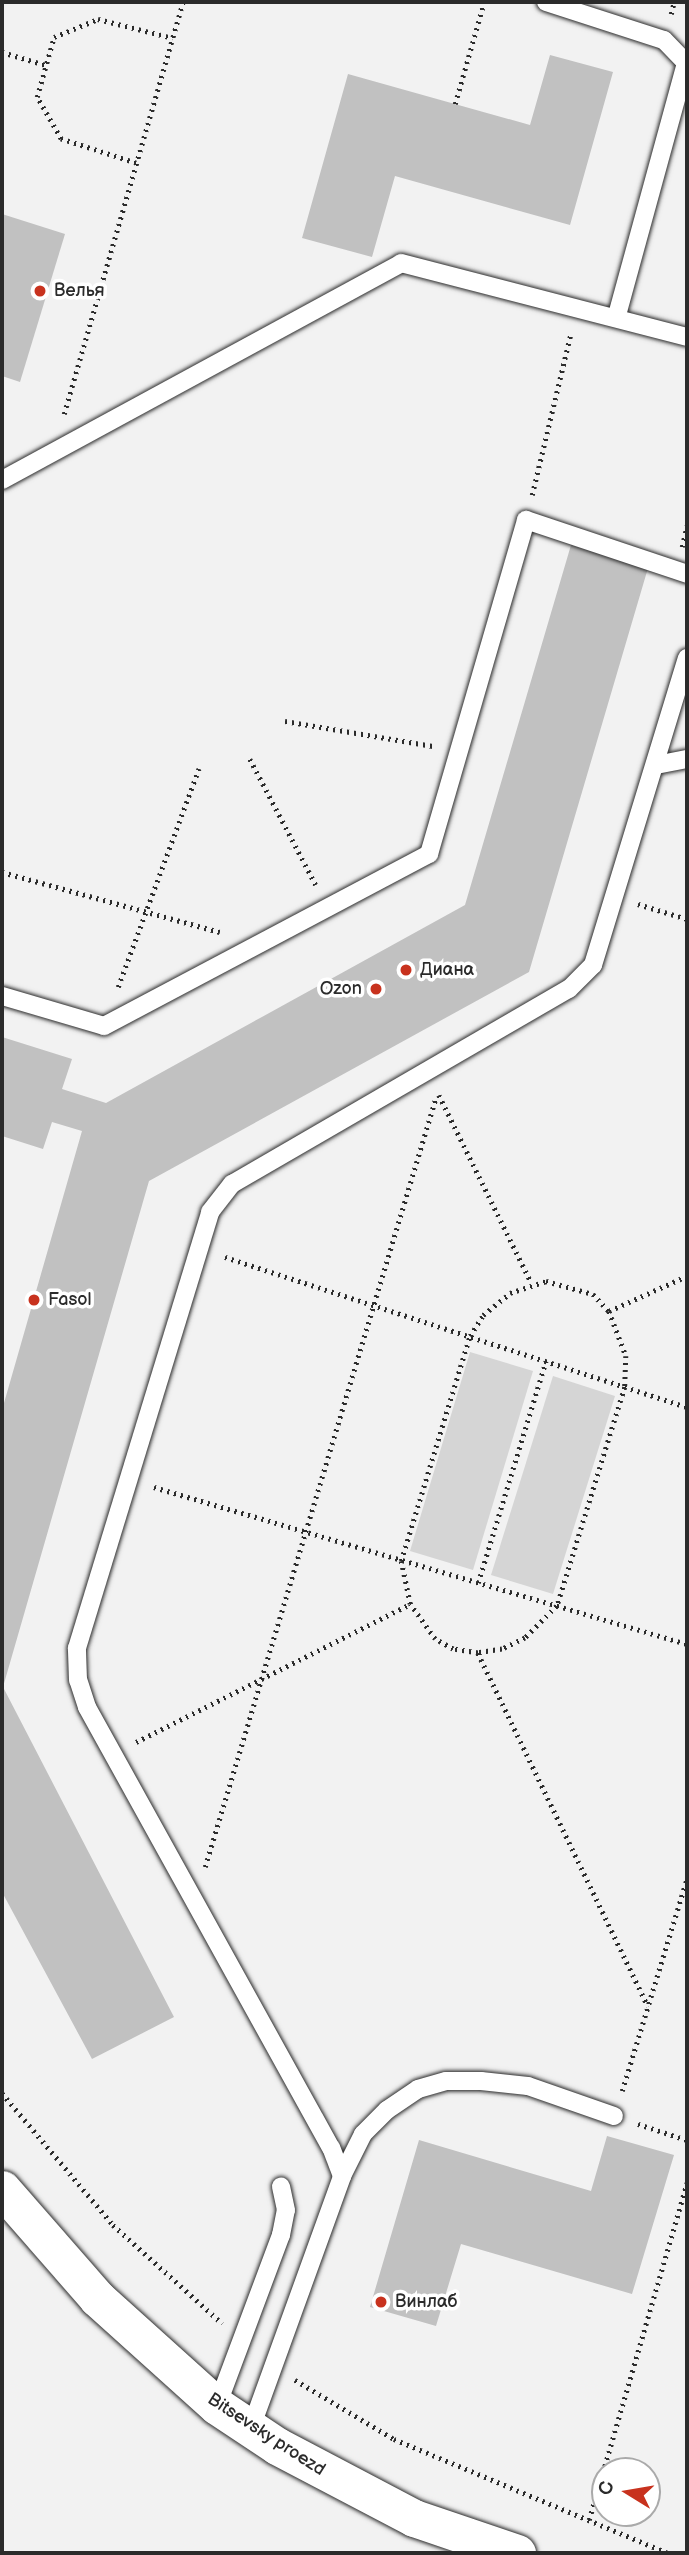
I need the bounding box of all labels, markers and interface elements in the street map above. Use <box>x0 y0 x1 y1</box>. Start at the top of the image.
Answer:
place label: Велья <box>54 280 105 302</box>
marker: Велья <box>32 283 48 299</box>
place label: Диана <box>420 959 474 981</box>
marker: Диана <box>398 962 414 978</box>
place label: Ozon <box>320 978 362 1000</box>
marker: Ozon <box>368 981 384 997</box>
place label: Fasol <box>48 1289 92 1311</box>
marker: Fasol <box>26 1292 42 1308</box>
place label: Винлаб <box>395 2291 457 2313</box>
marker: Винлаб <box>373 2294 389 2310</box>
street label: Bitsevsky proezd <box>203 2389 329 2481</box>
north arrow <box>591 2457 661 2527</box>
text: С <box>594 2480 619 2497</box>

